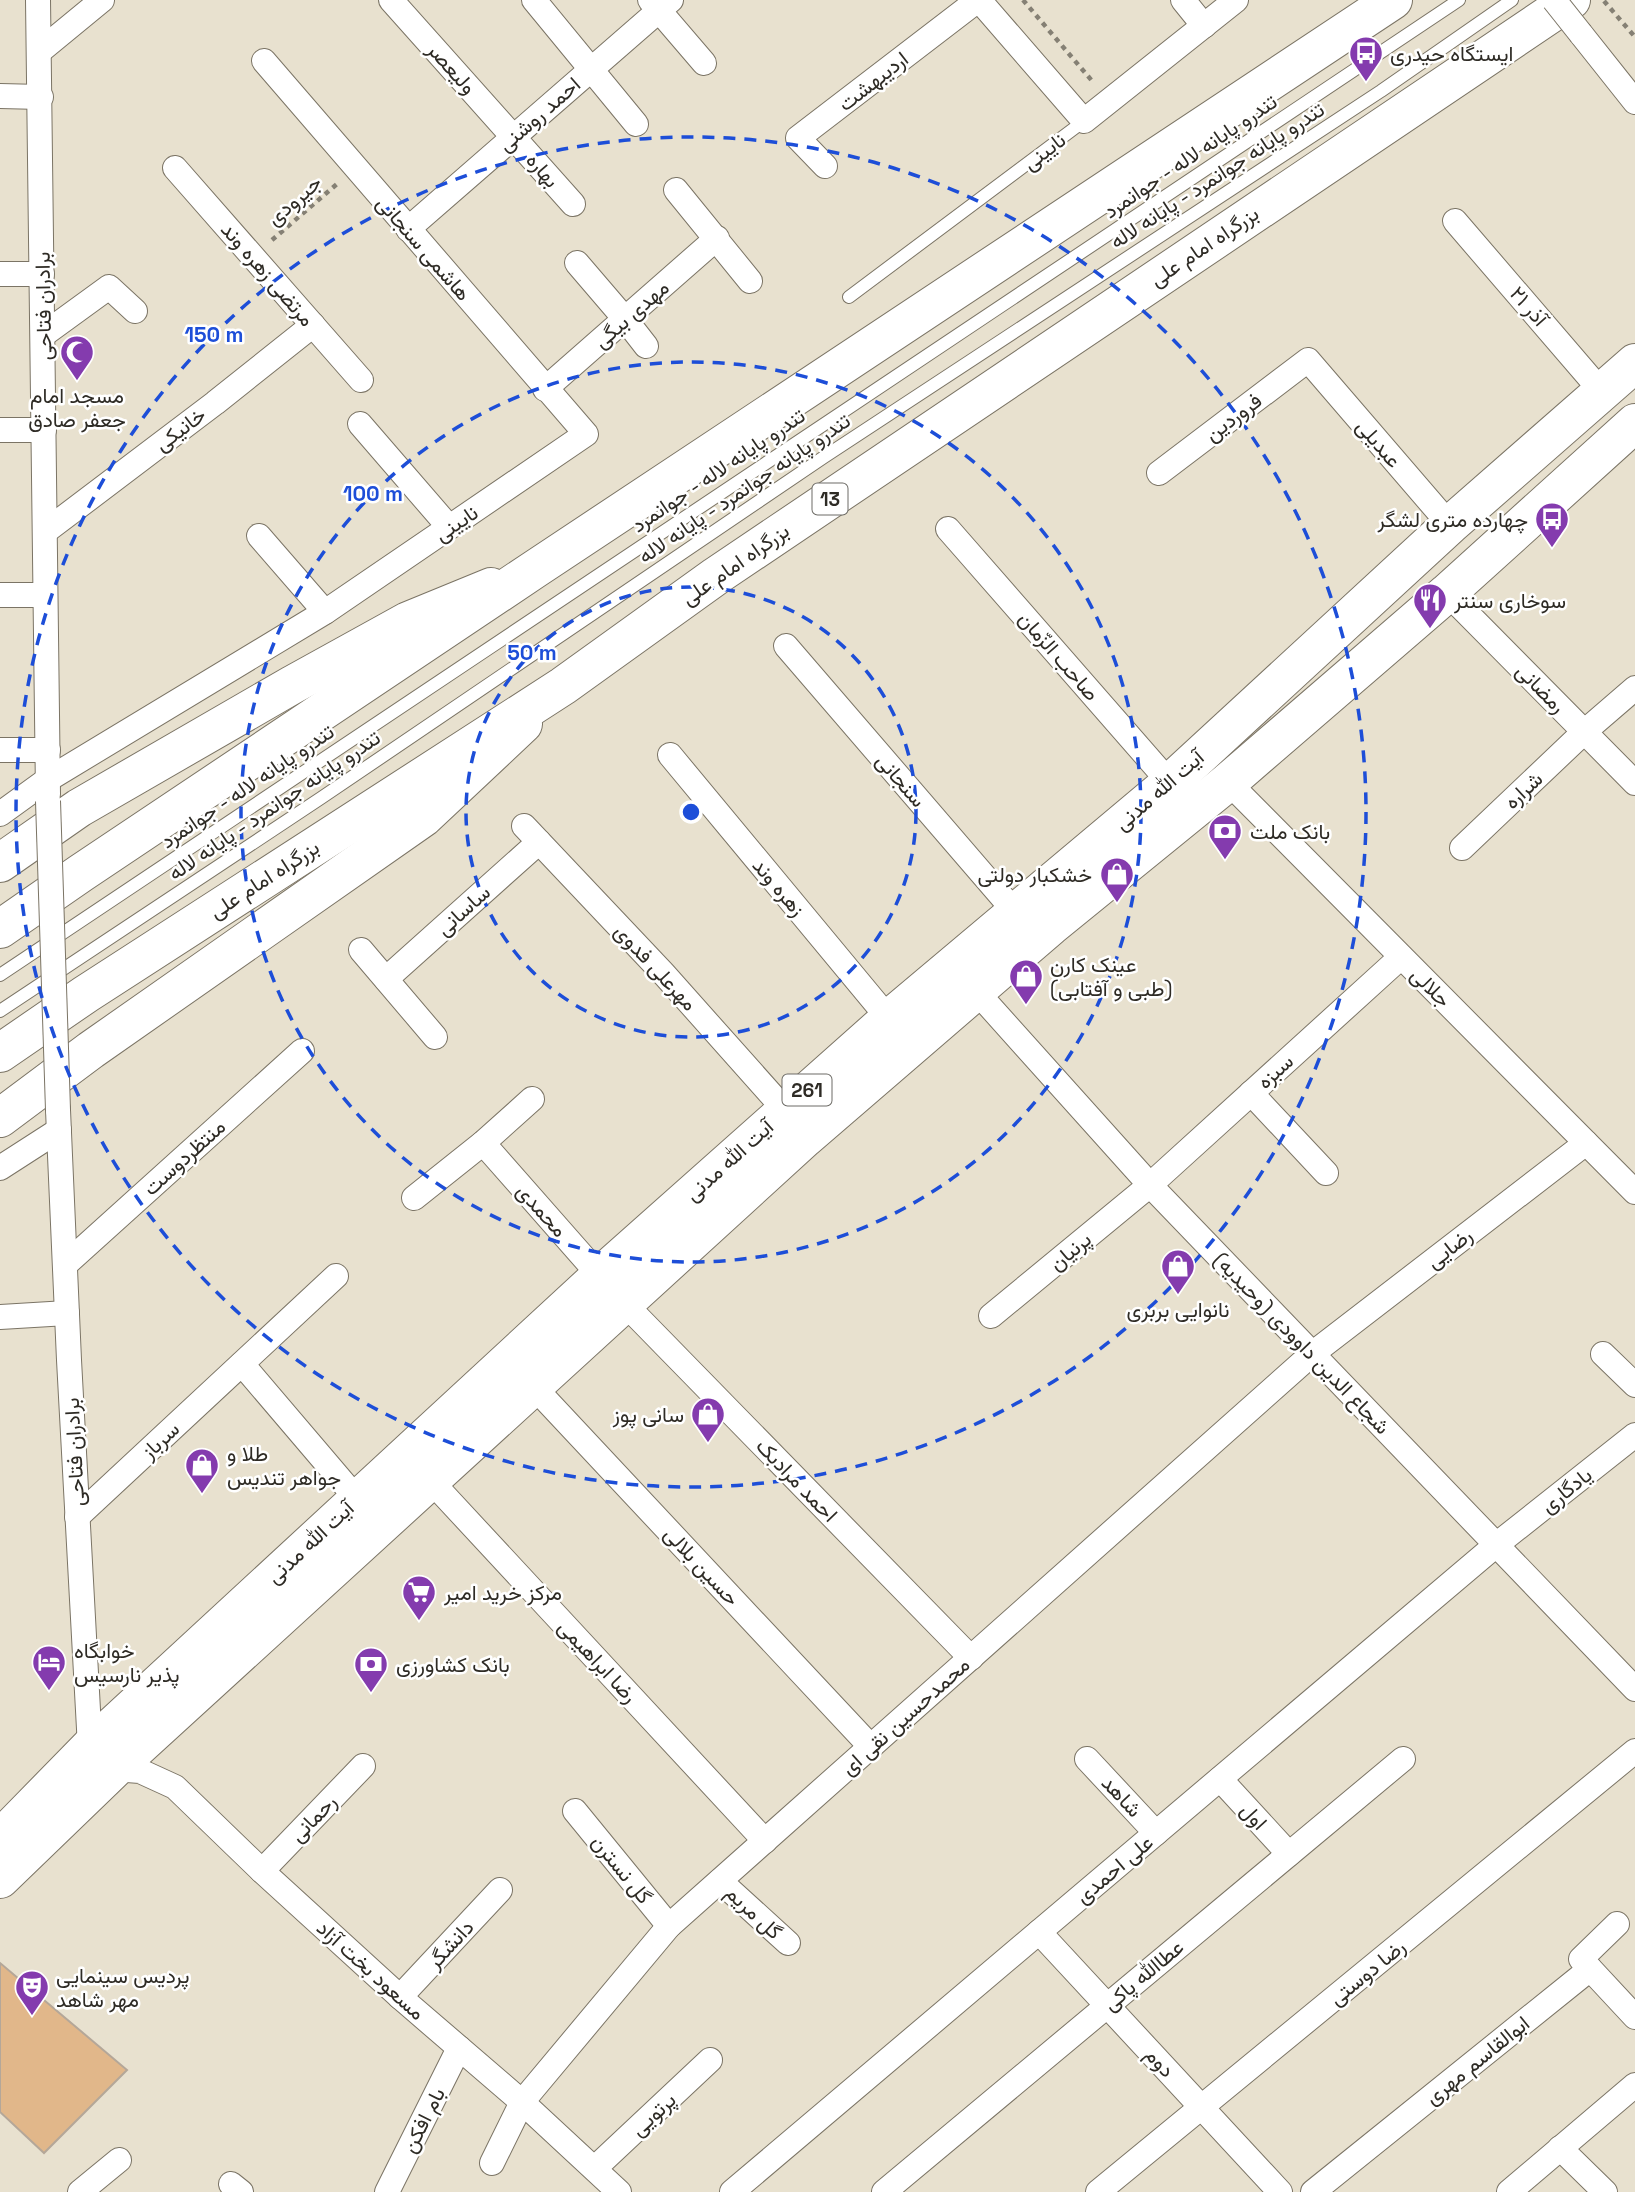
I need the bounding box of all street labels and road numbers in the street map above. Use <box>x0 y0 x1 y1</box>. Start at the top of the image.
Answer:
street label: ولیعصر <box>421 35 483 100</box>
street label: اردیبهشت <box>832 45 914 117</box>
street label: احمد روشنی <box>492 71 586 157</box>
street label: تندرو پایانه لاله - جوانمرد <box>1098 88 1283 225</box>
street label: تندرو پایانه جوانمرد - پایانه لاله <box>1105 95 1330 255</box>
street label: نایینی <box>1017 126 1071 176</box>
street label: بهاره <box>521 147 565 193</box>
street label: جیرودی <box>261 169 327 231</box>
street label: هاشمی سنجانی <box>371 190 477 306</box>
street label: بزرگراه امام علی <box>1144 200 1264 293</box>
street label: مرتضی زهره وند <box>215 216 321 332</box>
street label: برادران فتاحی <box>29 251 57 361</box>
street label: مهدی بیگی <box>588 274 674 354</box>
street label: آذر ۲۱ <box>1504 280 1555 333</box>
street label: فروردین <box>1199 387 1267 447</box>
street label: خانیکی <box>149 401 211 457</box>
street label: تندرو پایانه لاله - جوانمرد <box>626 402 811 539</box>
street label: تندرو پایانه جوانمرد - پایانه لاله <box>633 407 856 570</box>
street label: عبدیلی <box>1350 413 1408 473</box>
road number: 13 <box>812 484 848 514</box>
street label: نایینی <box>429 499 483 547</box>
street label: بزرگراه امام علی <box>676 517 795 612</box>
street label: صاحب الزّمان <box>1013 606 1105 706</box>
street label: رمضانی <box>1510 657 1572 719</box>
street label: تندرو پایانه لاله - جوانمرد <box>155 718 340 855</box>
street label: تندرو پایانه جوانمرد - پایانه لاله <box>163 724 386 887</box>
street label: آیت الله مدنی <box>1109 742 1211 836</box>
street label: سنجانی <box>870 747 932 813</box>
street label: شراره <box>1498 765 1548 815</box>
street label: بزرگراه امام علی <box>204 833 325 925</box>
street label: زهره وند <box>747 852 811 922</box>
street label: ساسانی <box>430 879 496 941</box>
street label: مهرعلی فدوی <box>609 918 703 1016</box>
street label: جلالی <box>1405 961 1457 1013</box>
street label: سبزه <box>1251 1048 1299 1094</box>
road number: 261 <box>782 1074 832 1106</box>
street label: آیت الله مدنی <box>679 1112 781 1207</box>
street label: منتظردوست <box>137 1113 231 1201</box>
street label: محمدی <box>511 1177 573 1243</box>
street label: رضایی <box>1420 1221 1478 1275</box>
street label: پرنیان <box>1043 1225 1097 1277</box>
street label: شجاع الدین داوودی (وحیدیه) <box>1207 1246 1396 1440</box>
street label: برادران فتاحی <box>58 1397 90 1507</box>
street label: سرباز <box>134 1415 185 1465</box>
street label: احمد مرادبک <box>750 1432 844 1528</box>
street label: یادگاری <box>1535 1461 1597 1519</box>
street label: آیت الله مدنی <box>261 1493 361 1589</box>
street label: حسین بلالی <box>658 1521 746 1611</box>
street label: رضا ابراهیمی <box>552 1613 644 1709</box>
street label: محمدحسین نقی ای <box>835 1651 975 1781</box>
street label: شاهد <box>1096 1769 1148 1823</box>
street label: رحمانی <box>284 1788 342 1848</box>
street label: اول <box>1235 1797 1273 1835</box>
street label: گل نسترن <box>586 1829 658 1909</box>
street label: علی احمدی <box>1069 1829 1159 1909</box>
street label: گل مریم <box>719 1879 788 1946</box>
street label: مسعود بخت آزاد <box>311 1914 431 2026</box>
street label: دانشگر <box>420 1914 479 1975</box>
street label: عطاالله پاکی <box>1097 1933 1190 2017</box>
street label: رضا دوستی <box>1323 1933 1411 2011</box>
street label: ابوالقاسم مهری <box>1419 2010 1536 2111</box>
street label: دوم <box>1139 2041 1181 2084</box>
street label: بام افکن <box>395 2083 452 2158</box>
street label: پرتویی <box>624 2086 682 2143</box>

